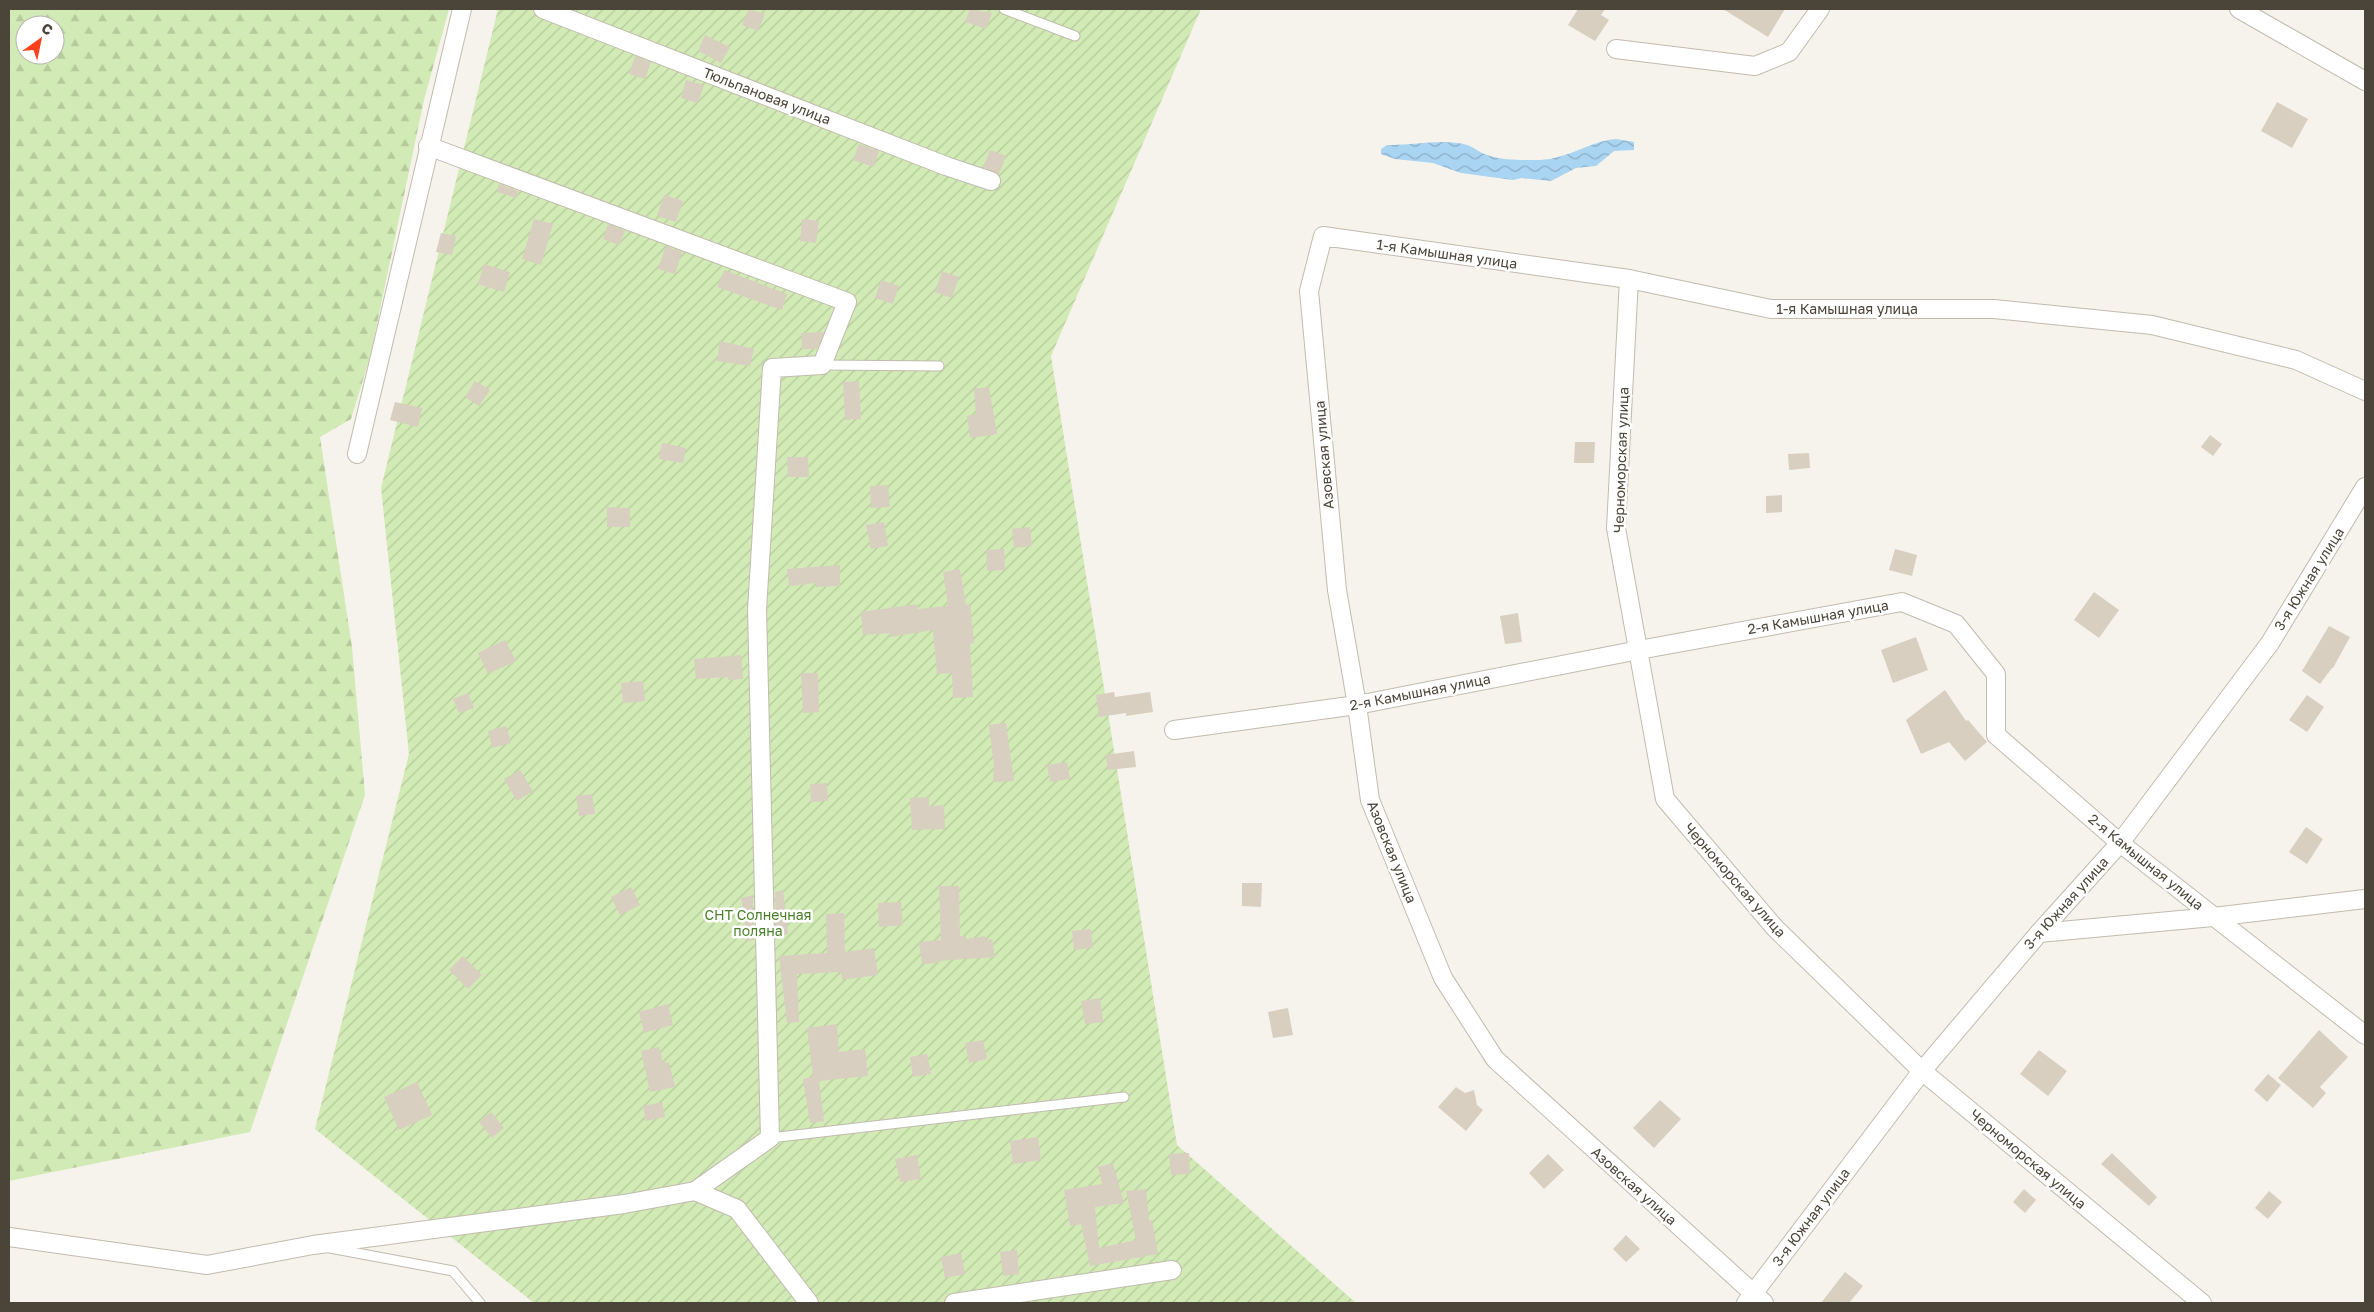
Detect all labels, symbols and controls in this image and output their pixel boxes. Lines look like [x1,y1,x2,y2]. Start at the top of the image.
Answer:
north arrow [15,15,65,65]
text: С [39,19,56,39]
street label: Тюльпановая улица [701,63,833,128]
street label: 1-я Камышная улица [1376,235,1518,272]
street label: 1-я Камышная улица [1776,300,1918,317]
street label: Черноморская улица [1609,387,1632,533]
street label: Азовская улица [1310,400,1337,510]
street label: 3-я Южная улица [2270,524,2347,633]
street label: 2-я Камышная улица [1746,596,1890,637]
street label: 2-я Камышная улица [1348,670,1492,714]
street label: Азовская улица [1364,798,1421,905]
street label: 2-я Камышная улица [2085,810,2207,913]
street label: Черноморская улица [1681,819,1790,940]
street label: 3-я Южная улица [2020,853,2112,952]
park label: СНТ Солнечная поляна [704,906,812,939]
street label: Черноморская улица [1967,1105,2090,1212]
street label: Азовская улица [1588,1143,1680,1228]
street label: 3-я Южная улица [1768,1164,1853,1269]

